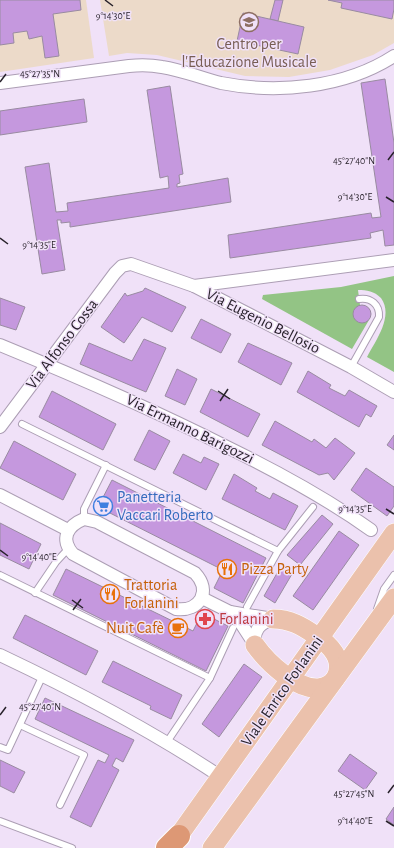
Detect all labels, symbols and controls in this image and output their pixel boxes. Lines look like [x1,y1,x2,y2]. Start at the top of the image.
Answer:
text: 9°14'30"E [96,11,130,21]
school or university icon: Centro per l'Educazione Musicale [238,11,260,33]
place label: Centro per l'Educazione Musicale [181,36,317,70]
text: 45°27'35"N [20,69,60,79]
text: 45°27'40"N [333,156,375,166]
text: 9°14'30"E [338,192,372,202]
text: 9°14'35"E [22,240,56,250]
street label: Via Eugenio Bellosio [203,285,323,357]
street label: Via Alfonso Cossa [23,296,101,392]
street label: Via Ermanno Barigozzi [124,391,256,467]
place label: Panetteria Vaccari Roberto [117,489,213,523]
supermarket icon: Panetteria Vaccari Roberto [92,495,114,517]
text: 9°14'35"E [338,504,372,514]
text: 9°14'40"E [21,552,57,562]
restaurant icon: Pizza Party [216,558,238,580]
place label: Pizza Party [241,561,309,578]
place label: Trattoria Forlanini [124,577,179,611]
restaurant icon: Trattoria Forlanini [99,583,121,605]
pharmacy icon: Forlanini [194,608,216,630]
place label: Forlanini [219,611,274,627]
cafe icon: Nuit Cafè [167,617,189,639]
place label: Nuit Cafè [106,620,164,636]
street label: Viale Enrico Forlanini [238,633,326,749]
text: 45°27'40"N [19,702,61,712]
text: 45°27'45"N [334,789,374,799]
text: 9°14'40"E [337,816,373,826]

